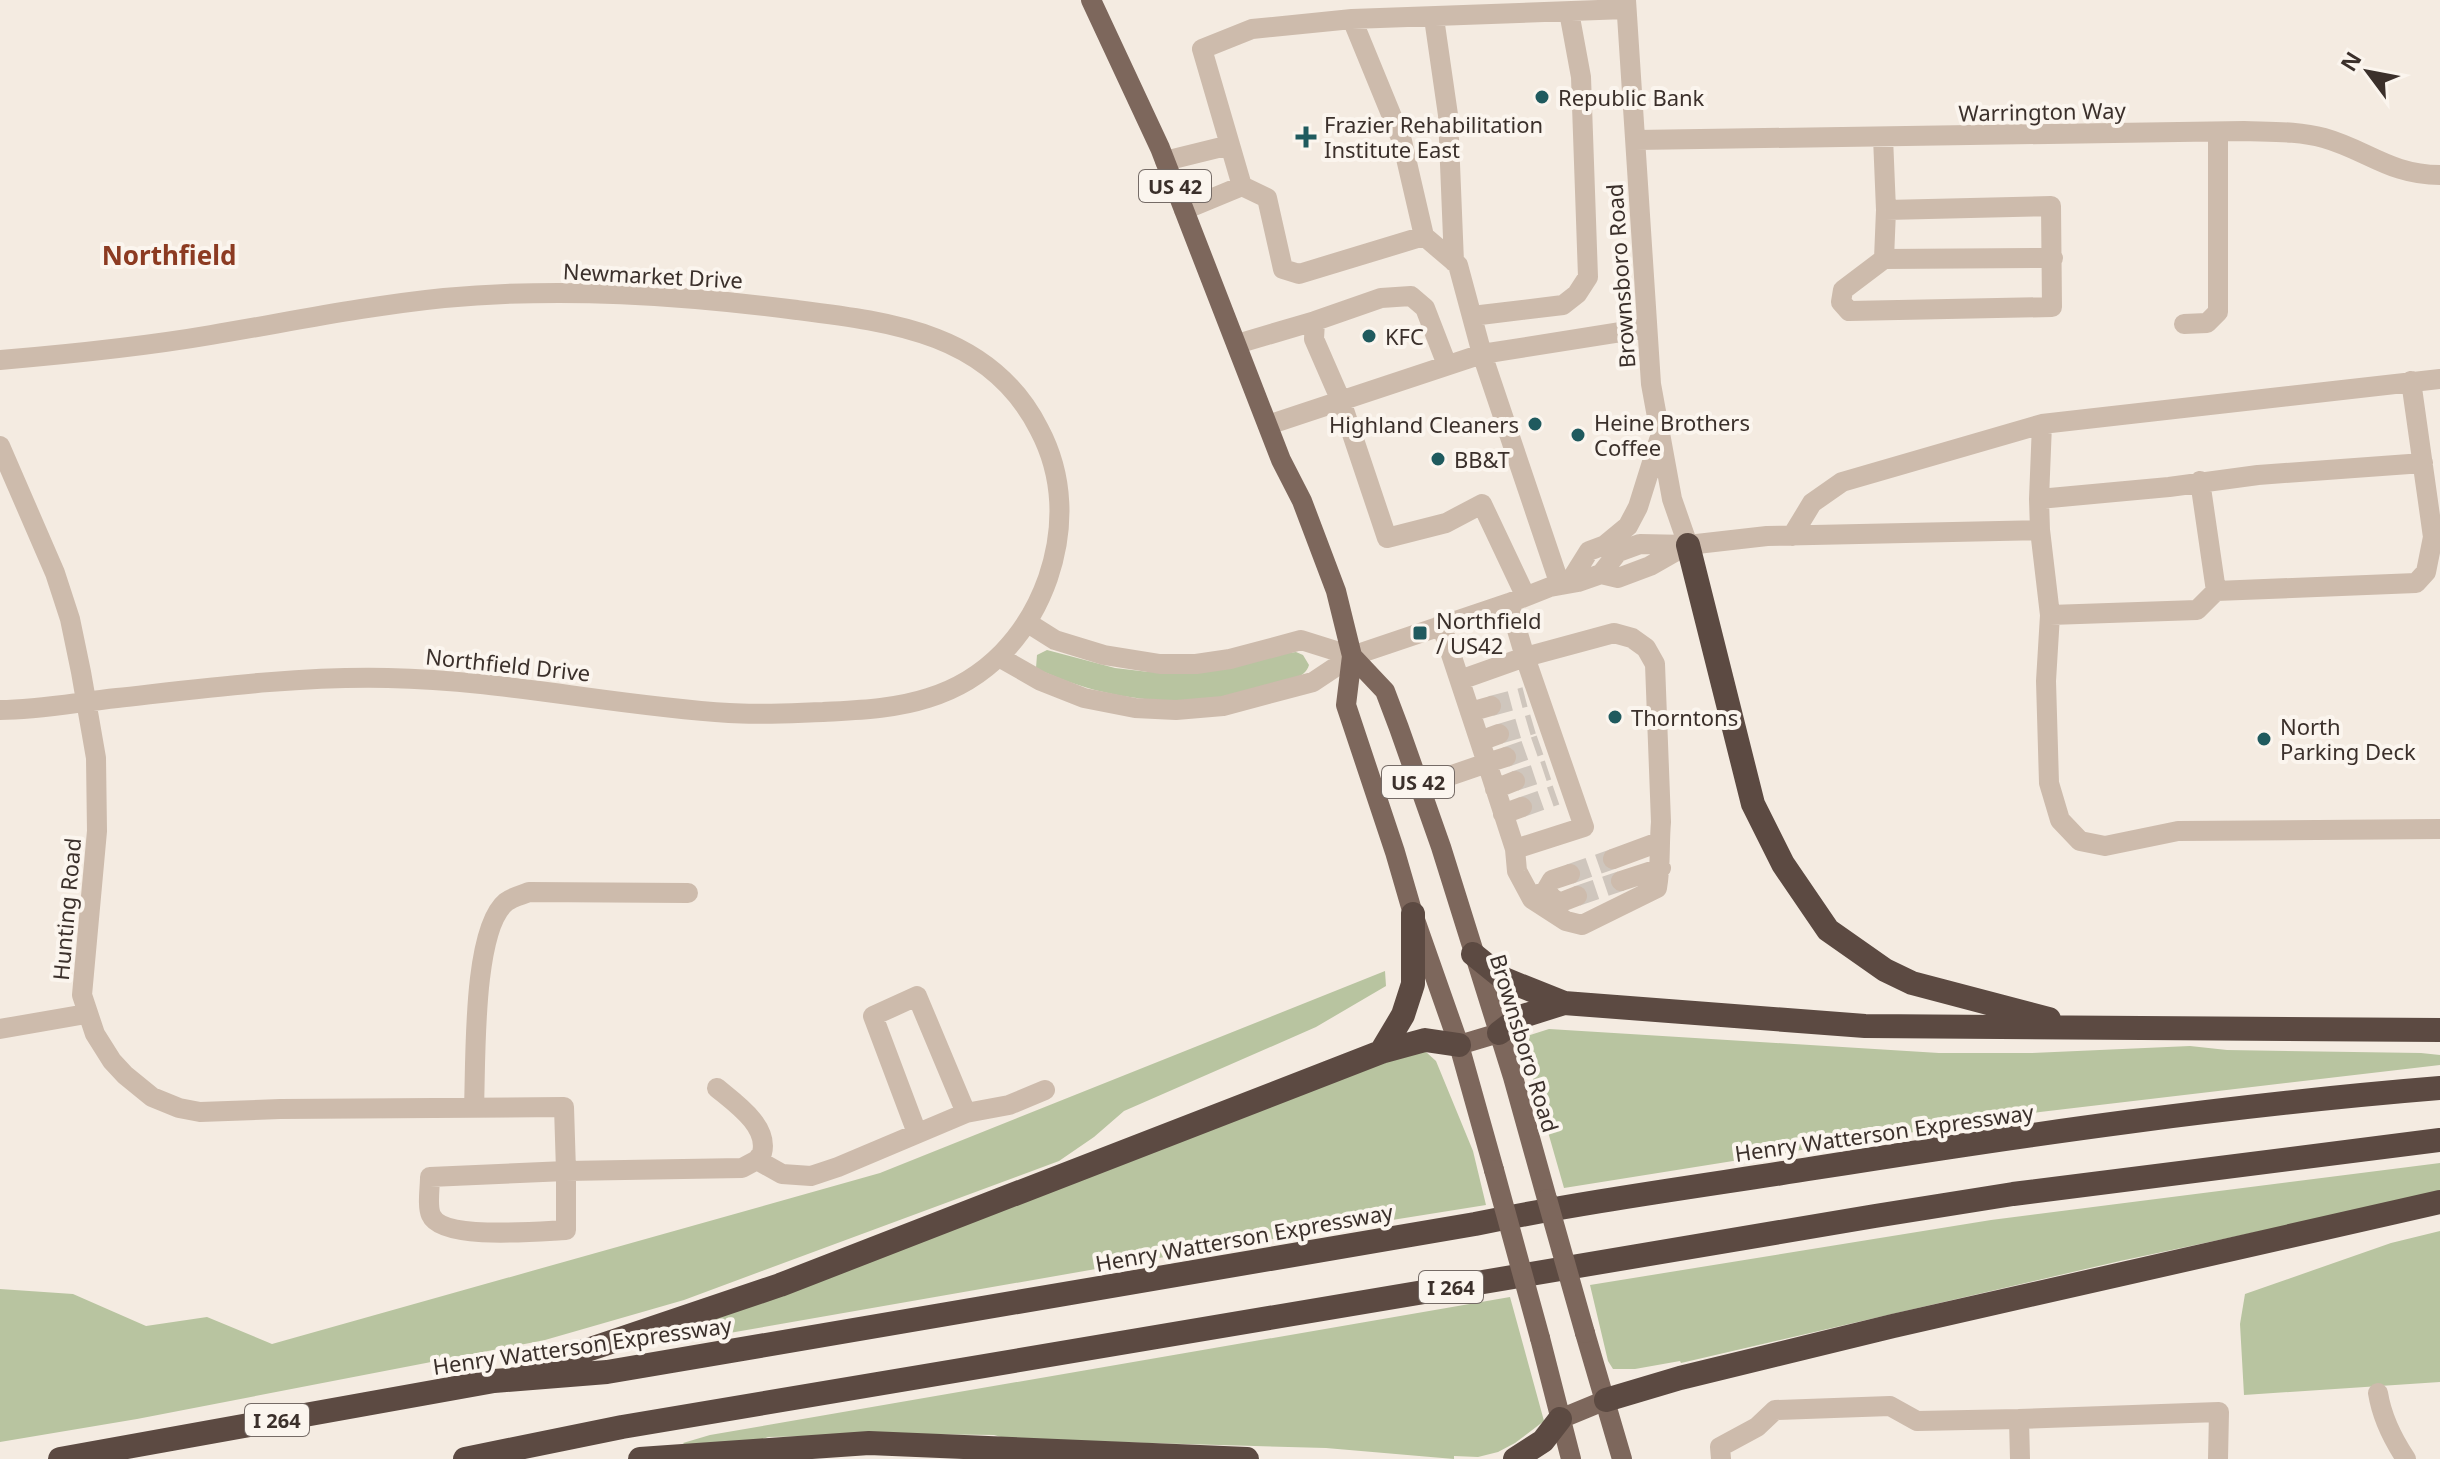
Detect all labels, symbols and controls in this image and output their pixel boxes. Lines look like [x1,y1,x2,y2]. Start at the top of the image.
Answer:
north arrow [2328,32,2408,112]
text: N [2333,45,2368,76]
place label: Republic Bank [1558,82,1705,112]
marker: Republic Bank [1533,88,1551,106]
street label: Warrington Way [1958,95,2127,127]
place label: Frazier Rehabilitation Institute East [1324,109,1543,164]
marker: Frazier Rehabilitation Institute East [1295,126,1317,148]
road number: US 42 [1139,170,1211,202]
street label: Brownsboro Road [1599,183,1641,369]
district label: Northfield [102,237,236,273]
street label: Newmarket Drive [562,255,744,295]
place label: KFC [1385,321,1424,351]
marker: KFC [1360,327,1378,345]
place label: Heine Brothers Coffee [1594,407,1750,462]
place label: Highland Cleaners [1329,409,1519,439]
marker: Highland Cleaners [1526,415,1544,433]
marker: Heine Brothers Coffee [1569,426,1587,444]
place label: BB&T [1454,444,1510,474]
marker: BB&T [1429,450,1447,468]
place label: Northfield / US42 [1436,605,1542,660]
marker: Northfield / US42 [1411,624,1429,642]
street label: Northfield Drive [424,640,592,688]
place label: Thorntons [1631,702,1738,732]
marker: Thorntons [1606,708,1624,726]
place label: North Parking Deck [2280,711,2416,766]
marker: North Parking Deck [2255,730,2273,748]
road number: US 42 [1382,766,1454,798]
street label: Hunting Road [45,837,87,981]
street label: Brownsboro Road [1484,950,1566,1136]
street label: Henry Watterson Expressway [1733,1096,2036,1168]
street label: Henry Watterson Expressway [1093,1196,1396,1278]
road number: I 264 [1419,1271,1483,1303]
street label: Henry Watterson Expressway [431,1309,734,1381]
road number: I 264 [245,1404,309,1436]

